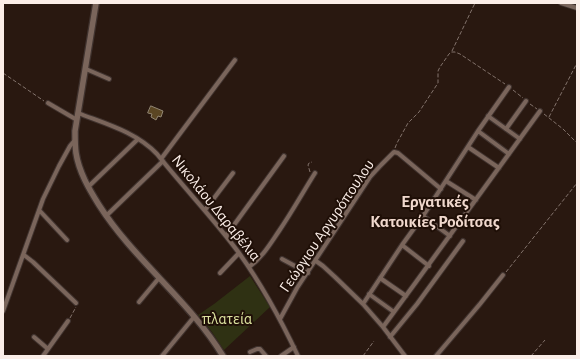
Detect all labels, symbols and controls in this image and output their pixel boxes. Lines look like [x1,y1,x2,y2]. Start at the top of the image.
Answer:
street label: Νικολάου Δαραβέλια [167,151,265,265]
street label: Γεώργιου Αργυρόπουλου [275,156,379,296]
district label: Εργατικές Κατοικίες Ροδίτσας [370,192,500,232]
park label: πλατεία [202,309,252,329]

